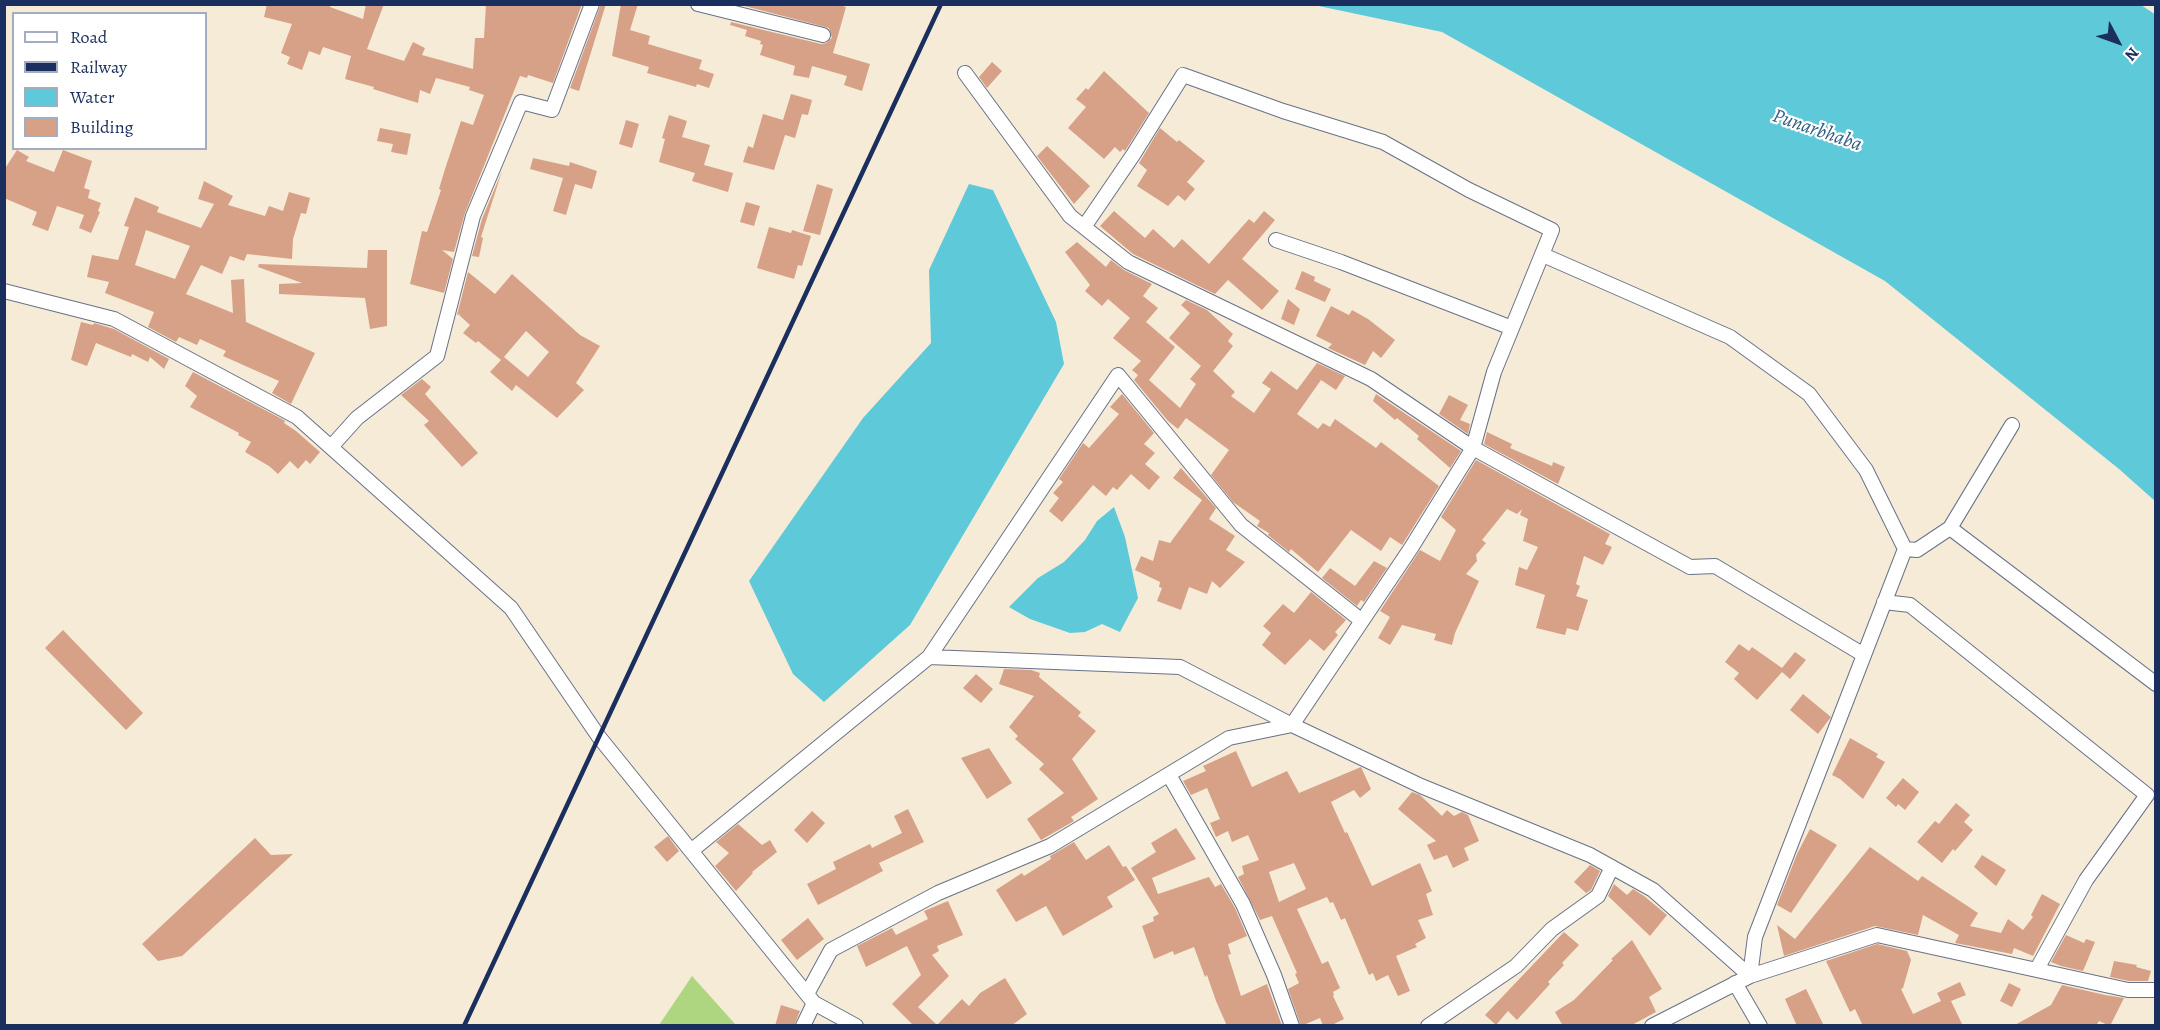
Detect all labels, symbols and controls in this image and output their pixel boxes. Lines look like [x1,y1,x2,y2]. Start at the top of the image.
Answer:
legend [12,12,207,150]
north arrow [2088,12,2148,72]
text: Road [70,25,107,49]
text: N [2119,42,2144,65]
text: Railway [70,55,127,79]
text: Water [70,85,115,109]
water label: Punarbhaba [1769,105,1865,157]
text: Building [70,115,134,139]

